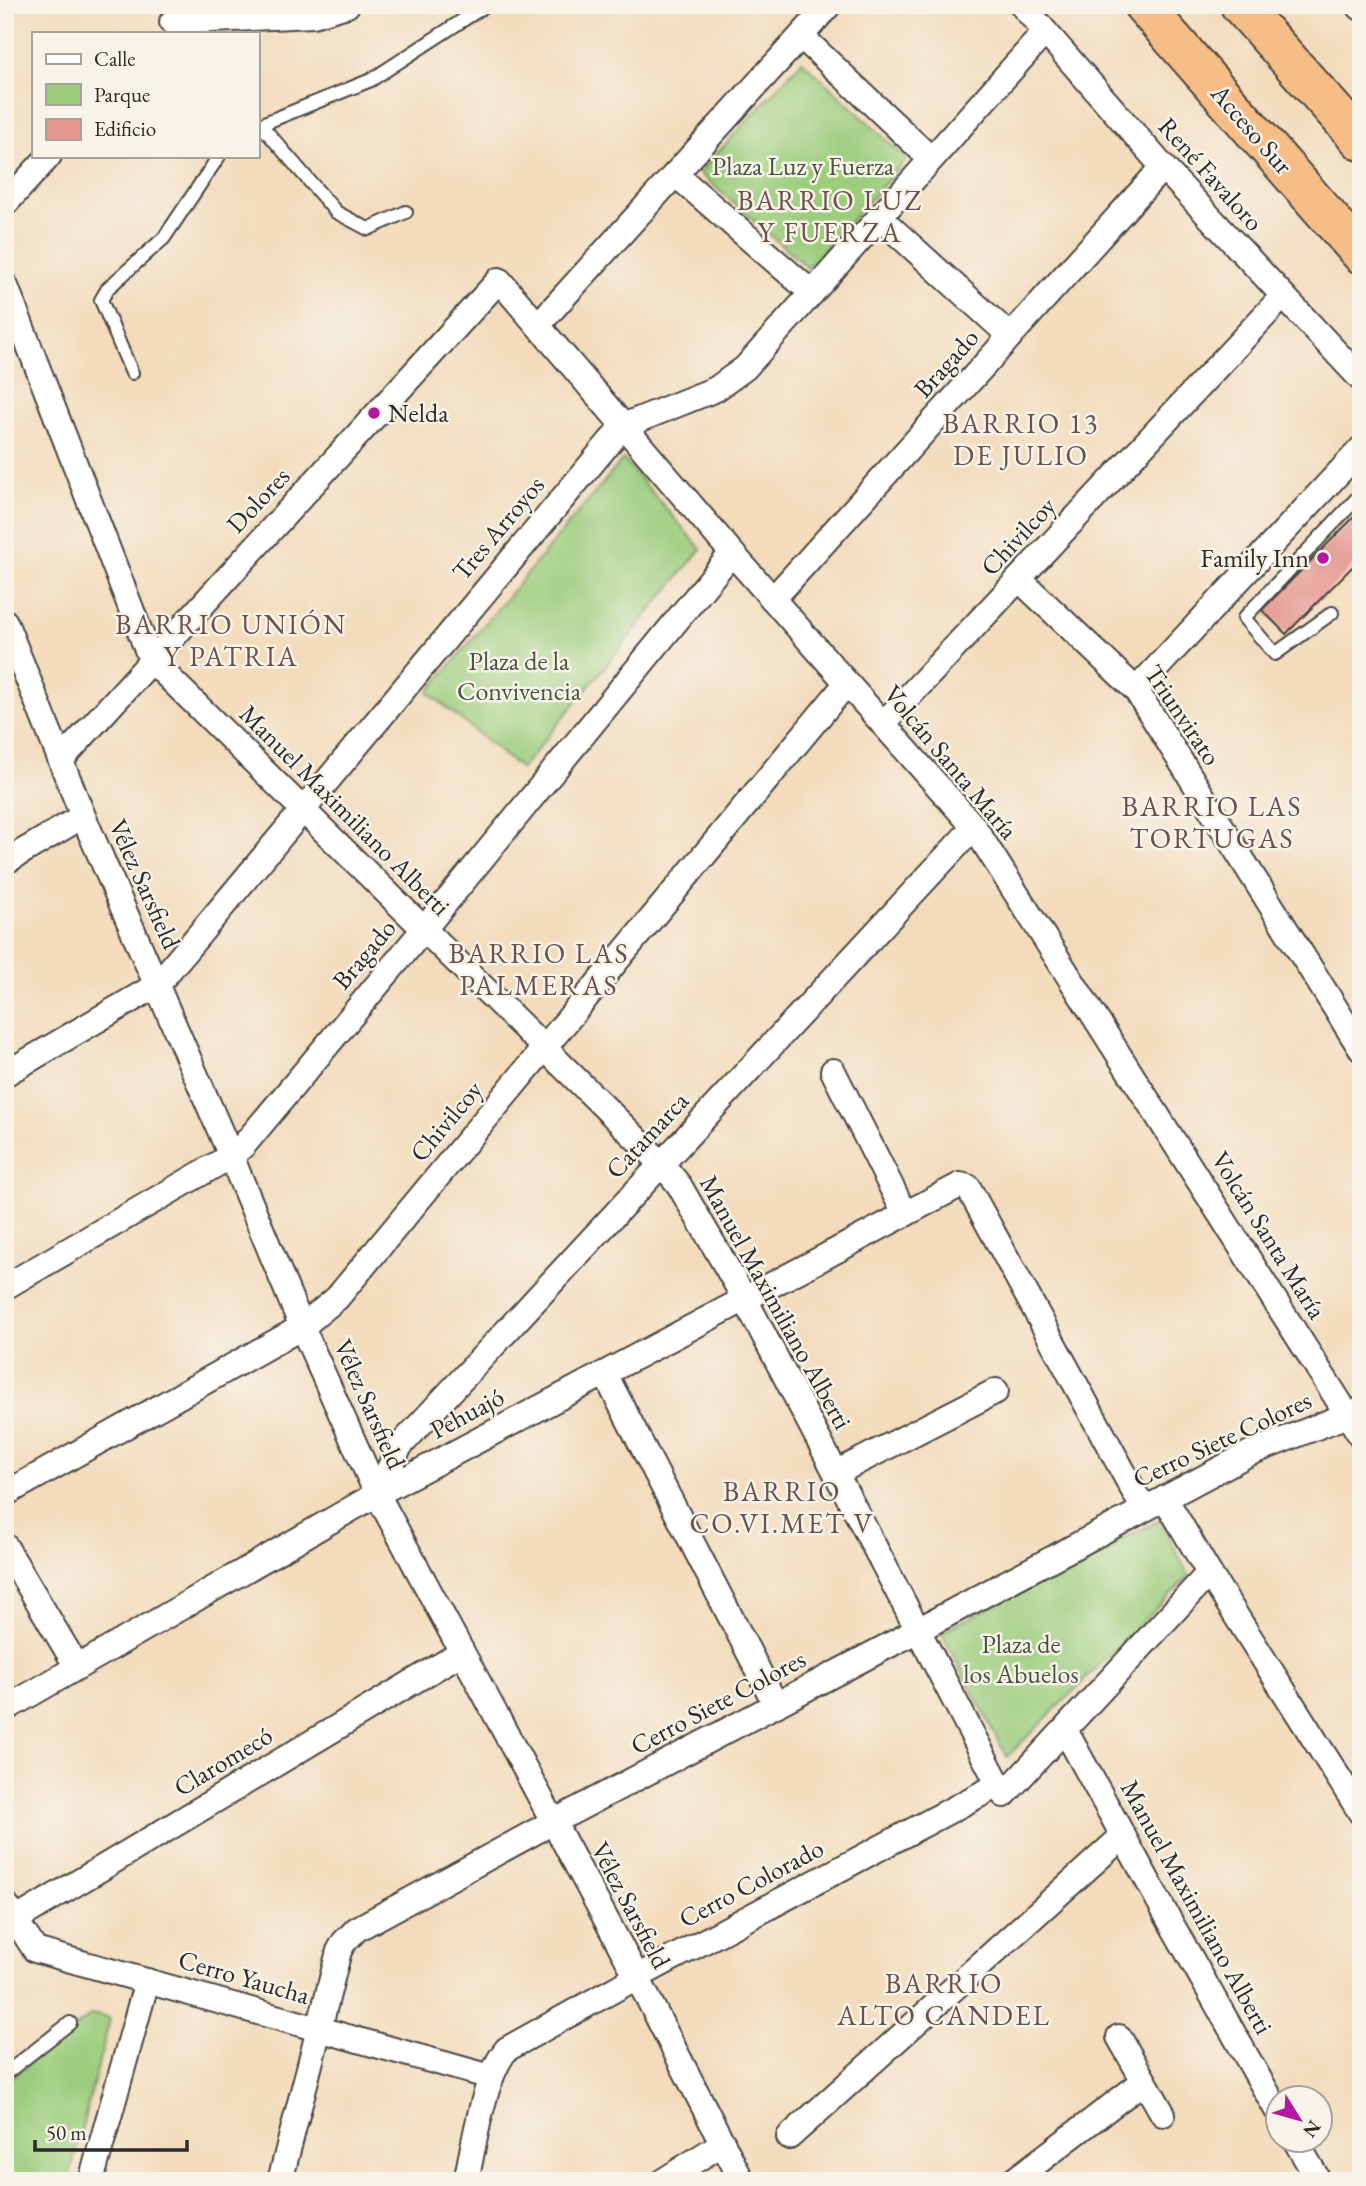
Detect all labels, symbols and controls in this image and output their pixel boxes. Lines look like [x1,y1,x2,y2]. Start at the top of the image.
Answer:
legend [32,32,259,158]
text: Calle [94,45,136,72]
street label: Acceso Sur [1203,76,1301,182]
text: Parque [94,81,150,108]
street label: René Favaloro [1151,110,1271,238]
text: Edificio [94,115,156,142]
park label: Plaza Luz y Fuerza [712,149,895,183]
district label: BARRIO LUZ Y FUERZA [737,182,923,250]
street label: Bragado [906,321,986,405]
place label: Nelda [388,396,449,430]
marker: Nelda [366,405,382,421]
district label: BARRIO 13 DE JULIO [942,405,1100,473]
street label: Dolores [219,460,297,540]
street label: Tres Arroyos [444,468,552,588]
street label: Chivilcoy [973,489,1064,583]
place label: Family Inn [1200,541,1309,575]
marker: Family Inn [1315,550,1331,566]
district label: BARRIO UNIÓN Y PATRIA [115,606,347,674]
park label: Plaza de la Convivencia [457,644,582,708]
street label: Triunvirato [1137,658,1229,772]
street label: Volcán Santa María [876,678,1026,847]
street label: Manuel Maximiliano Alberti [232,697,458,923]
district label: BARRIO LAS TORTUGAS [1122,788,1302,856]
street label: Vélez Sarsfield [101,814,189,955]
street label: Bragado [325,912,403,996]
district label: BARRIO LAS PALMERAS [449,935,629,1003]
street label: Chivilcoy [402,1073,490,1169]
street label: Catamarca [598,1084,696,1186]
street label: Volcán Santa María [1204,1145,1335,1326]
street label: Manuel Maximiliano Alberti [692,1169,860,1435]
street label: Vélez Sarsfield [326,1334,414,1475]
street label: Pehuajó [424,1379,510,1447]
street label: Cerro Siete Colores [1127,1383,1317,1495]
district label: BARRIO CO.VI.MET V [689,1473,875,1541]
park label: Plaza de los Abuelos [963,1627,1079,1691]
street label: Cerro Siete Colores [625,1642,811,1762]
street label: Claromecó [167,1718,279,1804]
street label: Manuel Maximiliano Alberti [1113,1774,1281,2040]
street label: Cerro Colorado [673,1831,829,1935]
street label: Vélez Sarsfield [583,1836,679,1975]
street label: Cerro Yaucha [174,1942,314,2012]
district label: BARRIO ALTO CANDEL [836,1965,1051,2033]
north arrow [1264,2084,1334,2154]
scale bar [35,2109,187,2153]
text: N [1297,2115,1327,2143]
text: 50 m [46,2119,87,2146]

